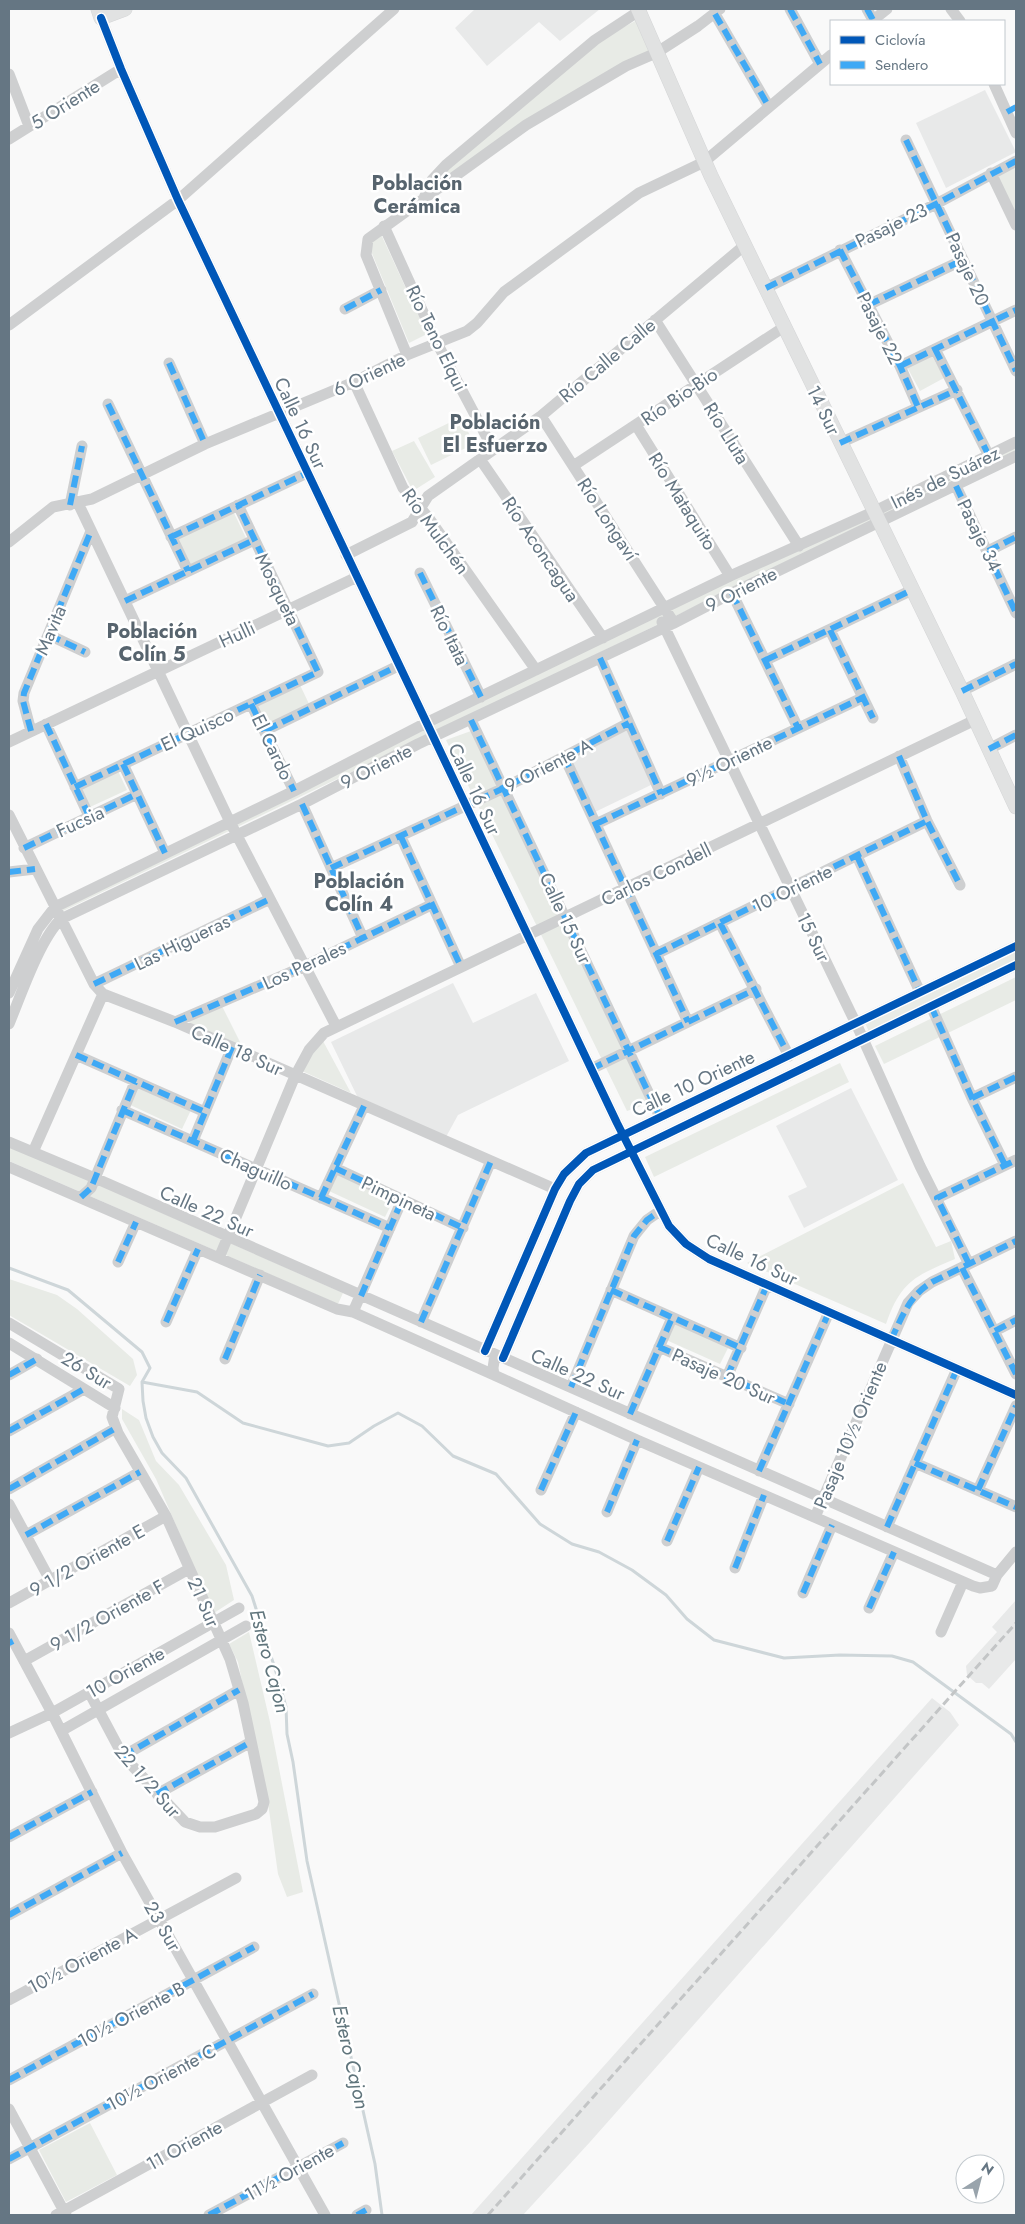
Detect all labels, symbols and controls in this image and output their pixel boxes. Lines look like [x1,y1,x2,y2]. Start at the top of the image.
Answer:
legend [830,20,1005,85]
text: Ciclovía [875,29,925,51]
text: Sendero [875,54,928,76]
street label: 5 Oriente [25,72,105,136]
district label: Población Cerámica [372,169,462,221]
street label: Pasaje 23 [851,196,932,255]
street label: Pasaje 20 [939,228,996,310]
street label: Río Teno Elqui [399,281,474,396]
street label: Pasaje 22 [850,288,909,369]
street label: Río Calle Calle [553,312,662,409]
street label: 6 Oriente [329,346,410,403]
street label: Río Bio-Bio [635,361,723,432]
street label: Calle 16 Sur [268,373,334,474]
street label: 14 Sur [800,381,847,440]
street label: Río Lluta [697,397,756,469]
district label: Población El Esfuerzo [442,408,548,460]
street label: Inés de Suárez [886,439,1004,515]
street label: Río Mataquito [642,447,723,555]
street label: Río Longaví [571,473,645,567]
street label: Río Mulchén [395,483,476,580]
street label: Río Aconcagua [495,491,586,607]
street label: Pasaje 34 [950,494,1009,576]
street label: Mosqueta [248,548,307,630]
street label: 9 Oriente [701,560,782,619]
street label: Mavita [28,601,73,659]
street label: Río Itata [423,601,476,670]
street label: Hulli [215,614,260,655]
district label: Población Colín 5 [107,617,197,669]
street label: El Quisco [156,701,238,758]
street label: El Cardo [245,710,300,785]
street label: 9½ Oriente [682,729,777,794]
street label: 9 Oriente A [500,732,597,799]
street label: 9 Oriente [336,737,417,796]
street label: Calle 16 Sur [442,739,508,840]
street label: Fucsia [52,799,109,844]
street label: Carlos Condell [597,836,716,913]
street label: 10 Oriente [748,857,837,919]
district label: Población Colín 4 [314,867,404,919]
street label: Calle 15 Sur [533,868,599,969]
street label: Las Higueras [130,907,235,977]
street label: 15 Sur [790,908,837,967]
street label: Los Perales [258,934,351,997]
street label: Calle 18 Sur [187,1018,287,1083]
street label: Calle 10 Oriente [627,1043,759,1124]
street label: Chaguillo [215,1141,296,1197]
street label: Pimpineta [357,1169,440,1227]
street label: Calle 22 Sur [155,1179,259,1244]
street label: Calle 16 Sur [701,1226,803,1293]
street label: Calle 22 Sur [526,1342,630,1407]
street label: Pasaje 20 Sur [668,1342,780,1412]
street label: 26 Sur [56,1345,117,1396]
street label: Pasaje 10½ Oriente [807,1357,894,1513]
street label: 9 1/2 Oriente E [25,1518,150,1603]
street label: 9 1/2 Oriente F [45,1573,169,1658]
street label: 21 Sur [181,1573,227,1632]
water label: Estero Cajon [242,1606,297,1716]
street label: 10 Oriente [81,1640,170,1705]
street label: 22 1/2 Sur [108,1739,187,1824]
street label: 23 Sur [137,1896,188,1957]
street label: 10½ Oriente A [23,1920,142,2001]
street label: 10½ Oriente B [73,1975,190,2054]
water label: Estero Cajon [324,2002,377,2112]
street label: 10½ Oriente C [102,2037,221,2118]
street label: 11 Oriente [141,2113,227,2177]
street label: 11½ Oriente [239,2137,339,2208]
north arrow [955,2154,1005,2204]
text: N [977,2157,998,2180]

